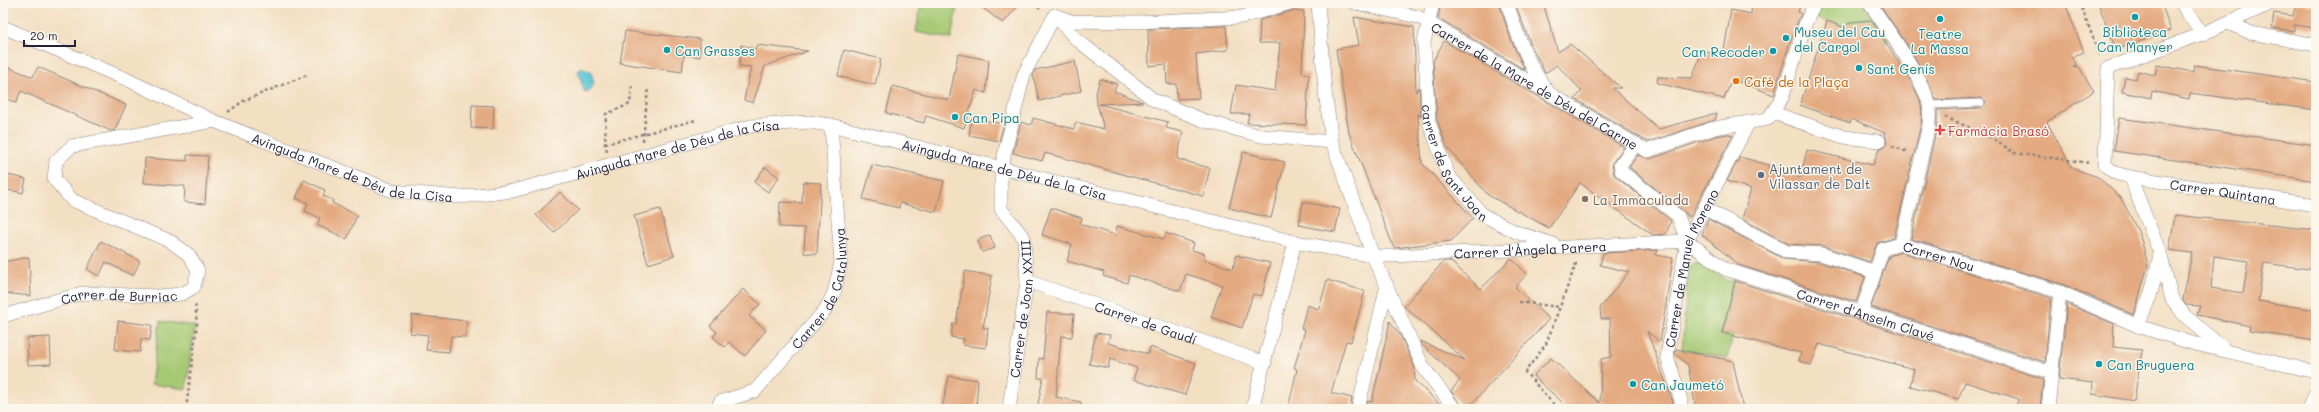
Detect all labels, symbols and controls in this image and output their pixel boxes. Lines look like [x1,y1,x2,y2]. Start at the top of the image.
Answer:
marker: Biblioteca Can Manyer [2130,12,2140,22]
marker: Teatre La Massa [1935,14,1945,24]
street label: Carrer de la Mare de Déu del Carme [1428,18,1642,153]
scale bar [24,22,75,48]
place label: Museu del Cau del Cargol [1794,23,1885,55]
place label: Biblioteca Can Manyer [2097,23,2173,55]
place label: Teatre La Massa [1911,25,1969,57]
text: 20 m [30,27,58,43]
marker: Museu del Cau del Cargol [1781,33,1791,43]
place label: Can Grasses [675,42,755,59]
place label: Can Recoder [1682,43,1765,60]
marker: Can Grasses [662,45,672,55]
marker: Can Recoder [1768,46,1778,56]
place label: Sant Genís [1867,60,1935,77]
marker: Sant Genís [1854,63,1864,73]
place label: Cafè de la Plaça [1744,73,1849,90]
marker: Cafè de la Plaça [1731,76,1741,86]
street label: carrer de Sant Joan [1419,104,1490,224]
place label: Can Pipa [963,109,1020,126]
marker: Can Pipa [950,112,960,122]
street label: Avinguda Mare de Déu de la Cisa [573,116,780,182]
place label: Farmàcia Brasó [1948,122,2049,139]
marker: Farmàcia Brasó [1935,125,1945,135]
street label: Avinguda Mare de Déu de la Cisa [250,128,454,205]
street label: Avinguda Mare de Déu de la Cisa [900,135,1109,203]
place label: Ajuntament de Vilassar de Dalt [1769,160,1871,192]
marker: Ajuntament de Vilassar de Dalt [1756,170,1766,180]
street label: Carrer Quintana [2169,175,2277,207]
street label: Carrer de Manuel Moreno [1660,185,1721,349]
place label: La Immaculada [1593,191,1689,208]
marker: La Immaculada [1580,194,1590,204]
street label: Carrer de Catalunya [787,227,850,352]
street label: Carrer d'Àngela Parera [1453,237,1607,261]
street label: Carrer Nou [1901,237,1977,274]
street label: Carrer de Joan XXIII [1005,239,1036,379]
street label: Carrer de Burriac [58,284,179,307]
street label: Carrer d'Anselm Clavé [1795,284,1937,344]
street label: Carrer de Gaudí [1093,297,1199,347]
place label: Can Bruguera [2107,356,2195,373]
marker: Can Bruguera [2094,359,2104,369]
place label: Can Jaumetó [1641,376,1724,393]
marker: Can Jaumetó [1628,379,1638,389]

